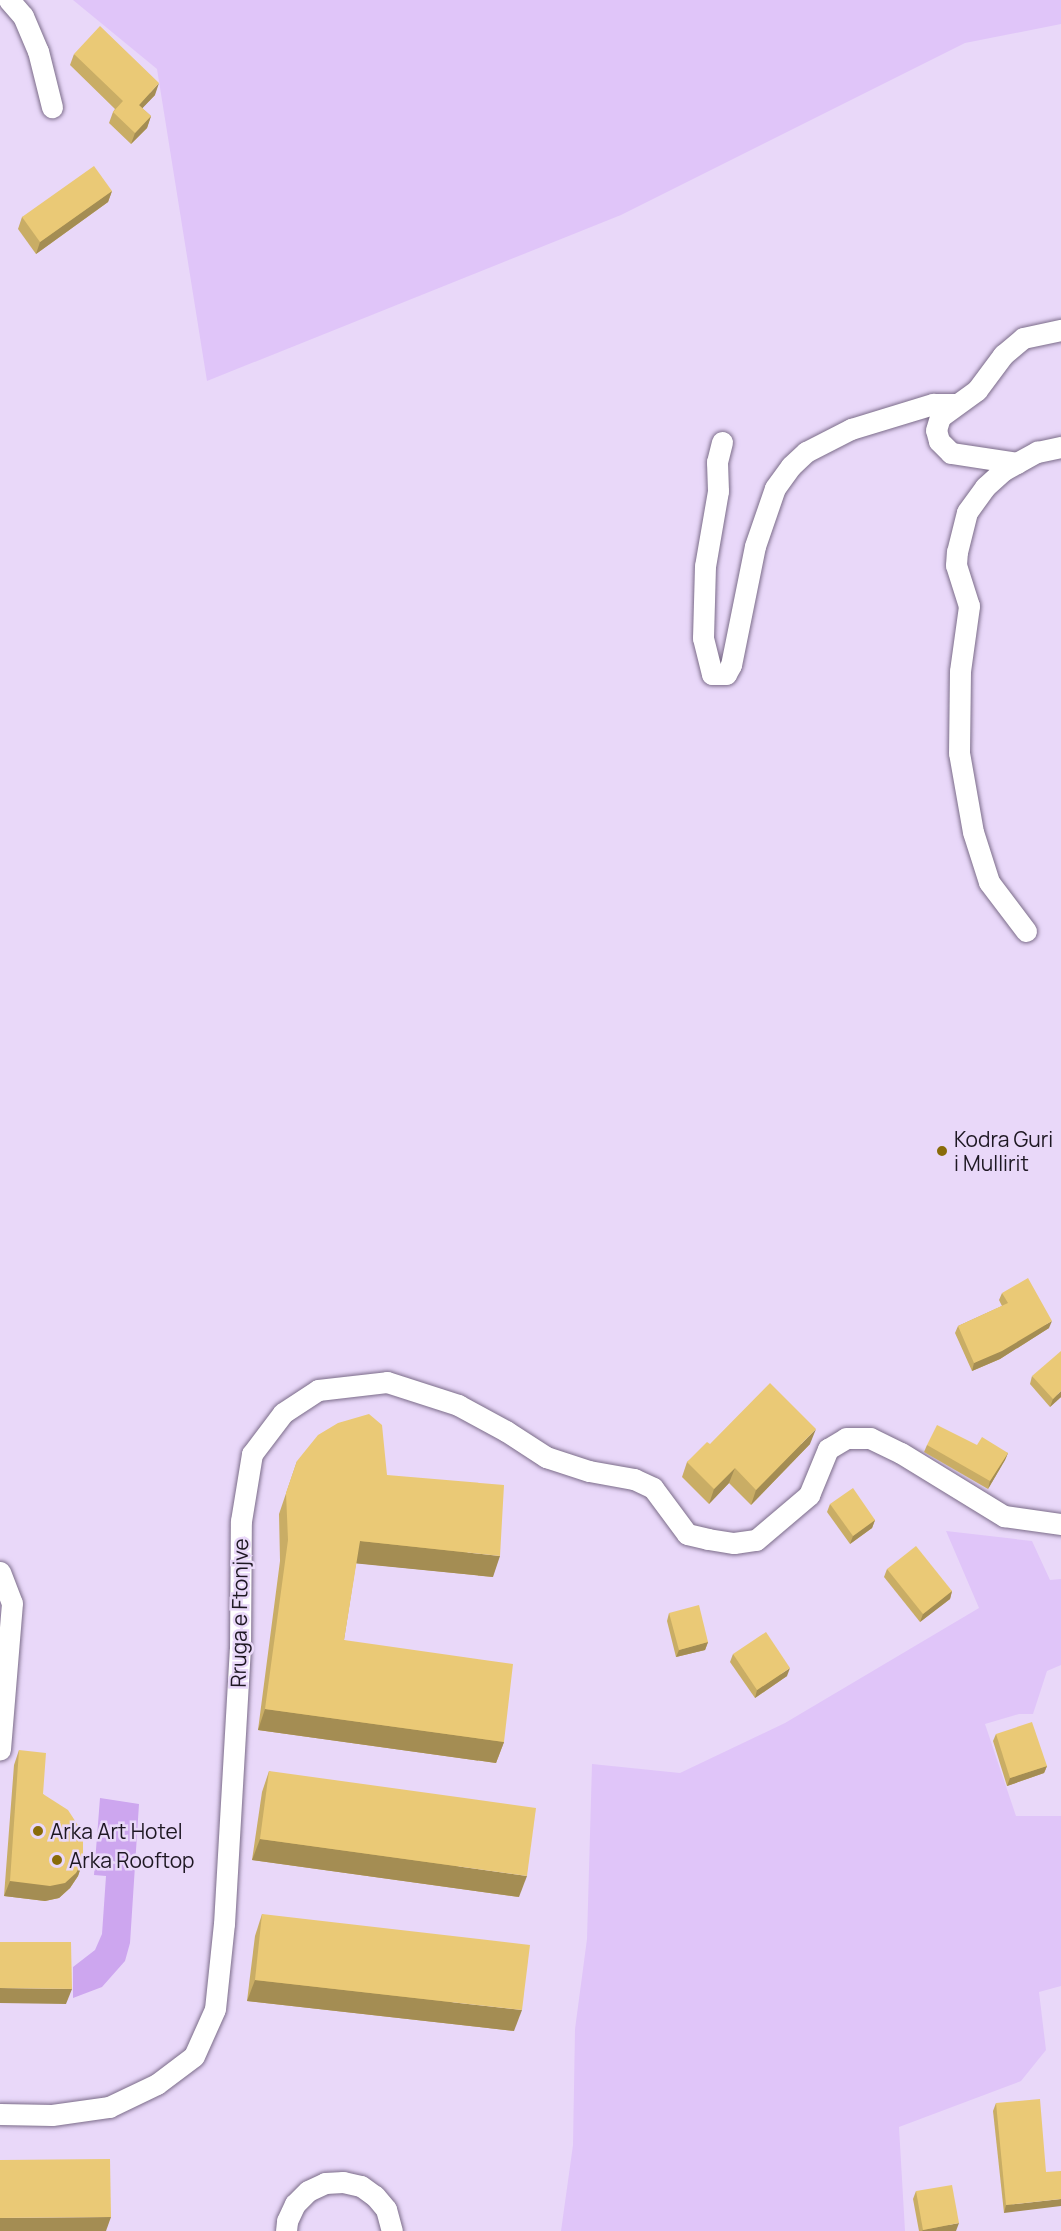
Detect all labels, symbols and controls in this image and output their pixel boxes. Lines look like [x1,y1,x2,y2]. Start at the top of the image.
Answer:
place label: Kodra Guri i Mullirit [954,1126,1053,1176]
marker: Kodra Guri i Mullirit [935,1144,949,1158]
street label: Rruga e Ftonjve [225,1538,253,1688]
place label: Arka Art Hotel [50,1818,183,1844]
marker: Arka Art Hotel [31,1824,45,1838]
place label: Arka Rooftop [69,1847,195,1873]
marker: Arka Rooftop [50,1853,64,1867]

